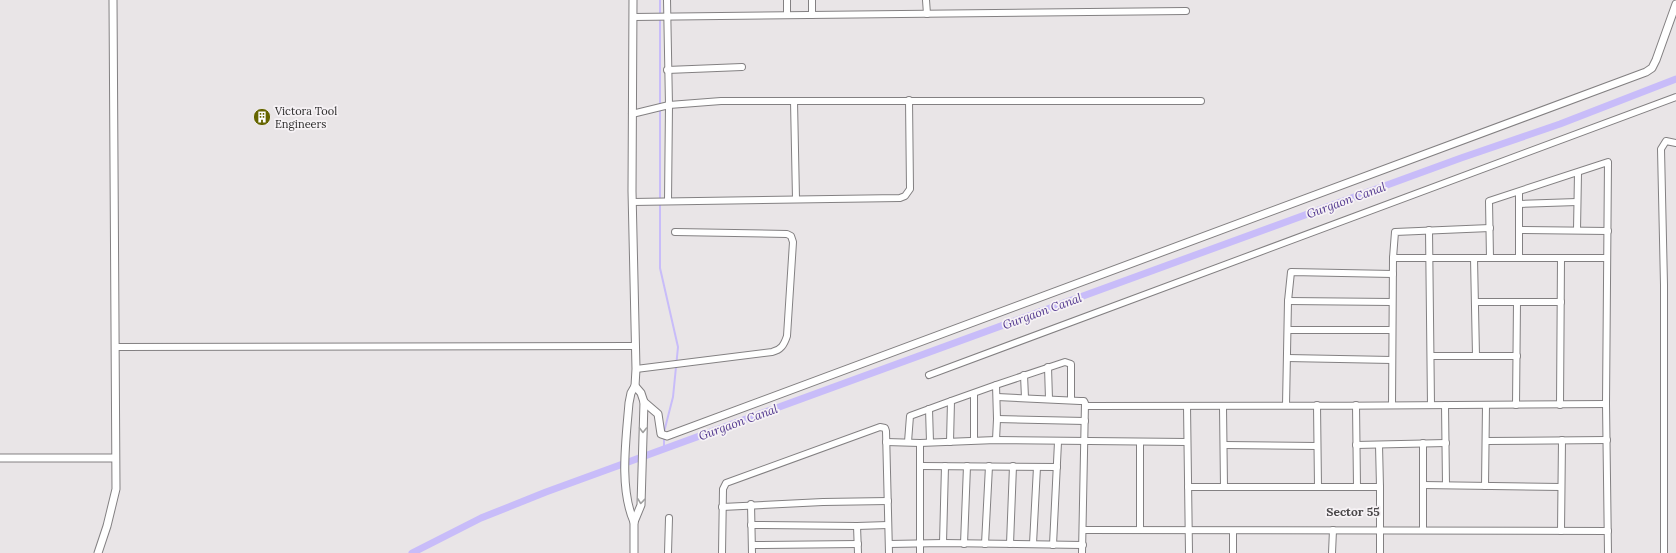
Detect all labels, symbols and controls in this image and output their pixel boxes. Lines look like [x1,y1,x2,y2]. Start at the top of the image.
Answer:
place label: Victora Tool Engineers [274,104,337,131]
building icon: Victora Tool Engineers [252,107,272,127]
water label: Gurgaon Canal [1304,178,1388,221]
water label: Gurgaon Canal [1000,289,1084,332]
water label: Gurgaon Canal [696,400,780,443]
one-way arrow [639,427,648,433]
one-way arrow [636,498,645,504]
district label: Sector 55 [1326,504,1380,519]

